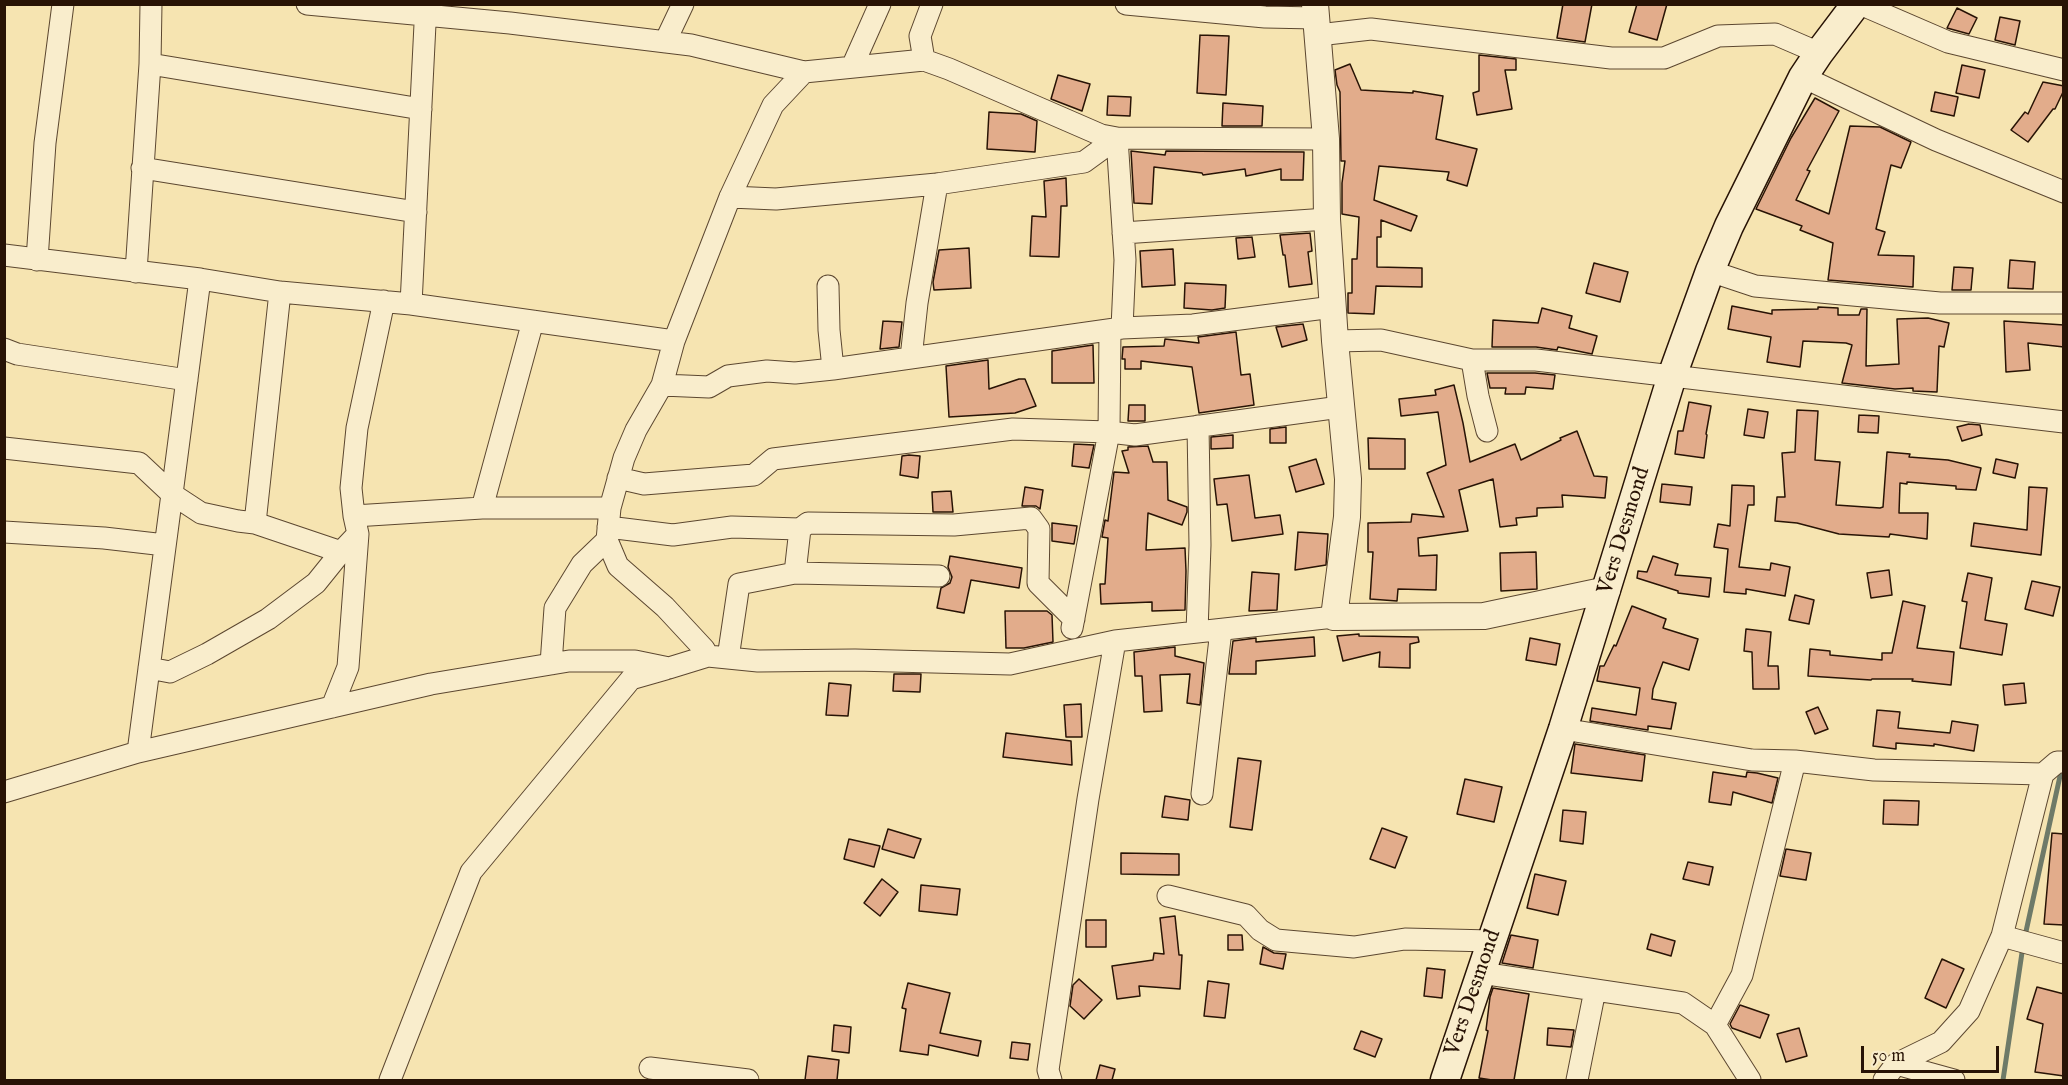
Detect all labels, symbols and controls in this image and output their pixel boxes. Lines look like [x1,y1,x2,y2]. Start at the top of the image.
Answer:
street label: Vers Desmond [1593,464,1657,598]
street label: Vers Desmond [1440,926,1508,1060]
scale bar [1864,1034,2002,1072]
text: 50 m [1872,1045,1905,1068]

